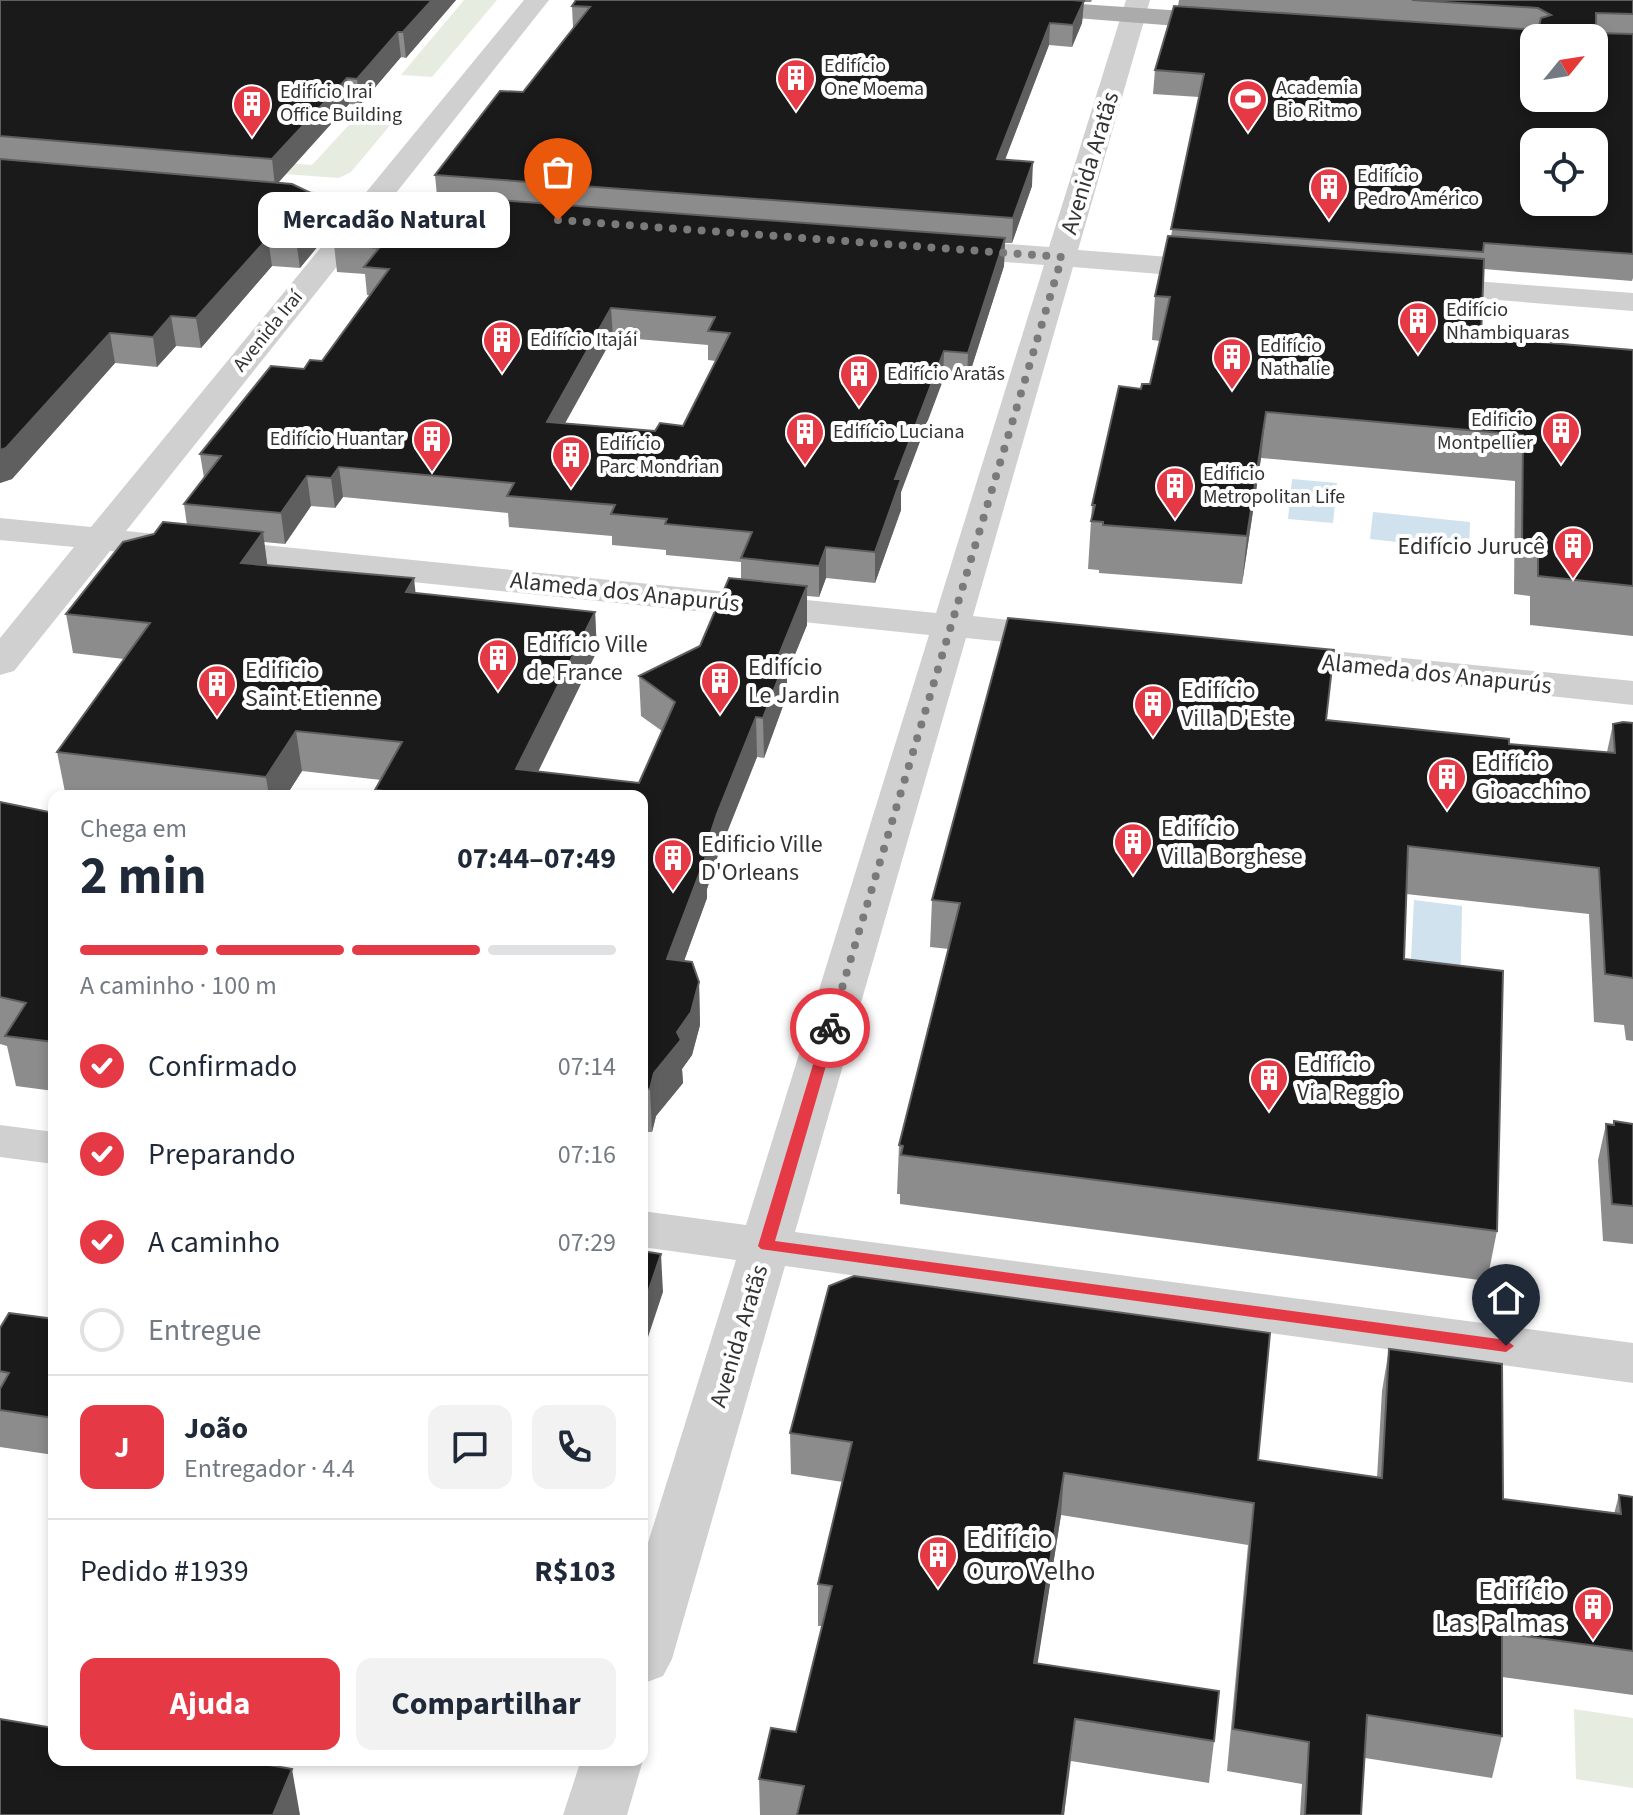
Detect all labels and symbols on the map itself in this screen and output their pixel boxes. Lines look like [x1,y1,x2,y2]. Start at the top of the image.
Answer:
north arrow [1520,24,1608,112]
place label: Edifício One Moema [824,52,924,103]
building icon: Edifício One Moema [775,57,817,112]
place label: Academia Bio Ritmo [1276,74,1358,125]
place label: Edifício Irai Office Building [280,78,402,129]
sports icon: Academia Bio Ritmo [1227,78,1269,133]
building icon: Edifício Irai Office Building [231,83,273,138]
street label: Avenida Aratãs [1052,87,1128,239]
pin [524,138,592,220]
place label: Edifício Pedro Américo [1357,162,1479,213]
building icon: Edifício Pedro Américo [1308,166,1350,221]
callout: Mercadão Natural [258,192,510,248]
street label: Avenida Iraí [226,283,310,378]
place label: Edifício Nhambiquaras [1446,296,1569,347]
building icon: Edifício Nhambiquaras [1397,300,1439,355]
building icon: Edifício Itajái [481,319,523,374]
place label: Edifício Itajái [530,326,638,354]
place label: Edifício Nathalie [1260,332,1330,383]
building icon: Edifício Nathalie [1211,336,1253,391]
building icon: Edifício Aratãs [838,353,880,408]
place label: Edifício Aratãs [887,360,1005,388]
place label: Edificio Montpellier [1437,406,1533,457]
building icon: Edificio Montpellier [1540,410,1582,465]
building icon: Edifício Luciana [784,411,826,466]
building icon: Edifício Huantar [411,418,453,473]
place label: Edifício Luciana [833,418,965,446]
place label: Edifício Huantar [270,425,404,453]
place label: Edifício Parc Mondrian [599,430,720,481]
building icon: Edifício Parc Mondrian [550,434,592,489]
place label: Edificio Metropolitan Life [1203,460,1345,511]
building icon: Edificio Metropolitan Life [1154,465,1196,520]
building icon: Edifício Jurucê [1552,525,1594,580]
place label: Edifício Jurucê [1398,529,1545,564]
street label: Alameda dos Anapurús [509,563,741,621]
place label: Edifício Ville de France [526,627,648,690]
building icon: Edifício Ville de France [477,637,519,692]
street label: Alameda dos Anapurús [1321,645,1553,703]
place label: Edifício Le Jardin [748,650,840,713]
place label: Edificio Saint Etienne [245,653,378,716]
building icon: Edifício Le Jardin [699,660,741,715]
building icon: Edificio Saint Etienne [196,663,238,718]
place label: Edifício Villa D'Este [1181,673,1291,736]
building icon: Edifício Villa D'Este [1132,683,1174,738]
place label: Edifício Gioacchino [1475,746,1587,809]
building icon: Edifício Gioacchino [1426,756,1468,811]
place label: Edifício Villa Borghese [1161,811,1303,874]
building icon: Edifício Villa Borghese [1112,821,1154,876]
place label: Edificio Ville D'Orleans [701,827,823,890]
building icon: Edificio Ville D'Orleans [652,837,694,892]
courier [790,988,870,1068]
place label: Edifício Via Reggio [1297,1047,1400,1110]
building icon: Edifício Via Reggio [1248,1057,1290,1112]
street label: Avenida Aratãs [701,1260,777,1412]
pin [1472,1264,1540,1346]
place label: Edifício Ouro Velho [966,1519,1095,1591]
building icon: Edifício Ouro Velho [917,1534,959,1589]
place label: Edifício Las Palmas [1435,1571,1565,1643]
building icon: Edifício Las Palmas [1572,1586,1614,1641]

